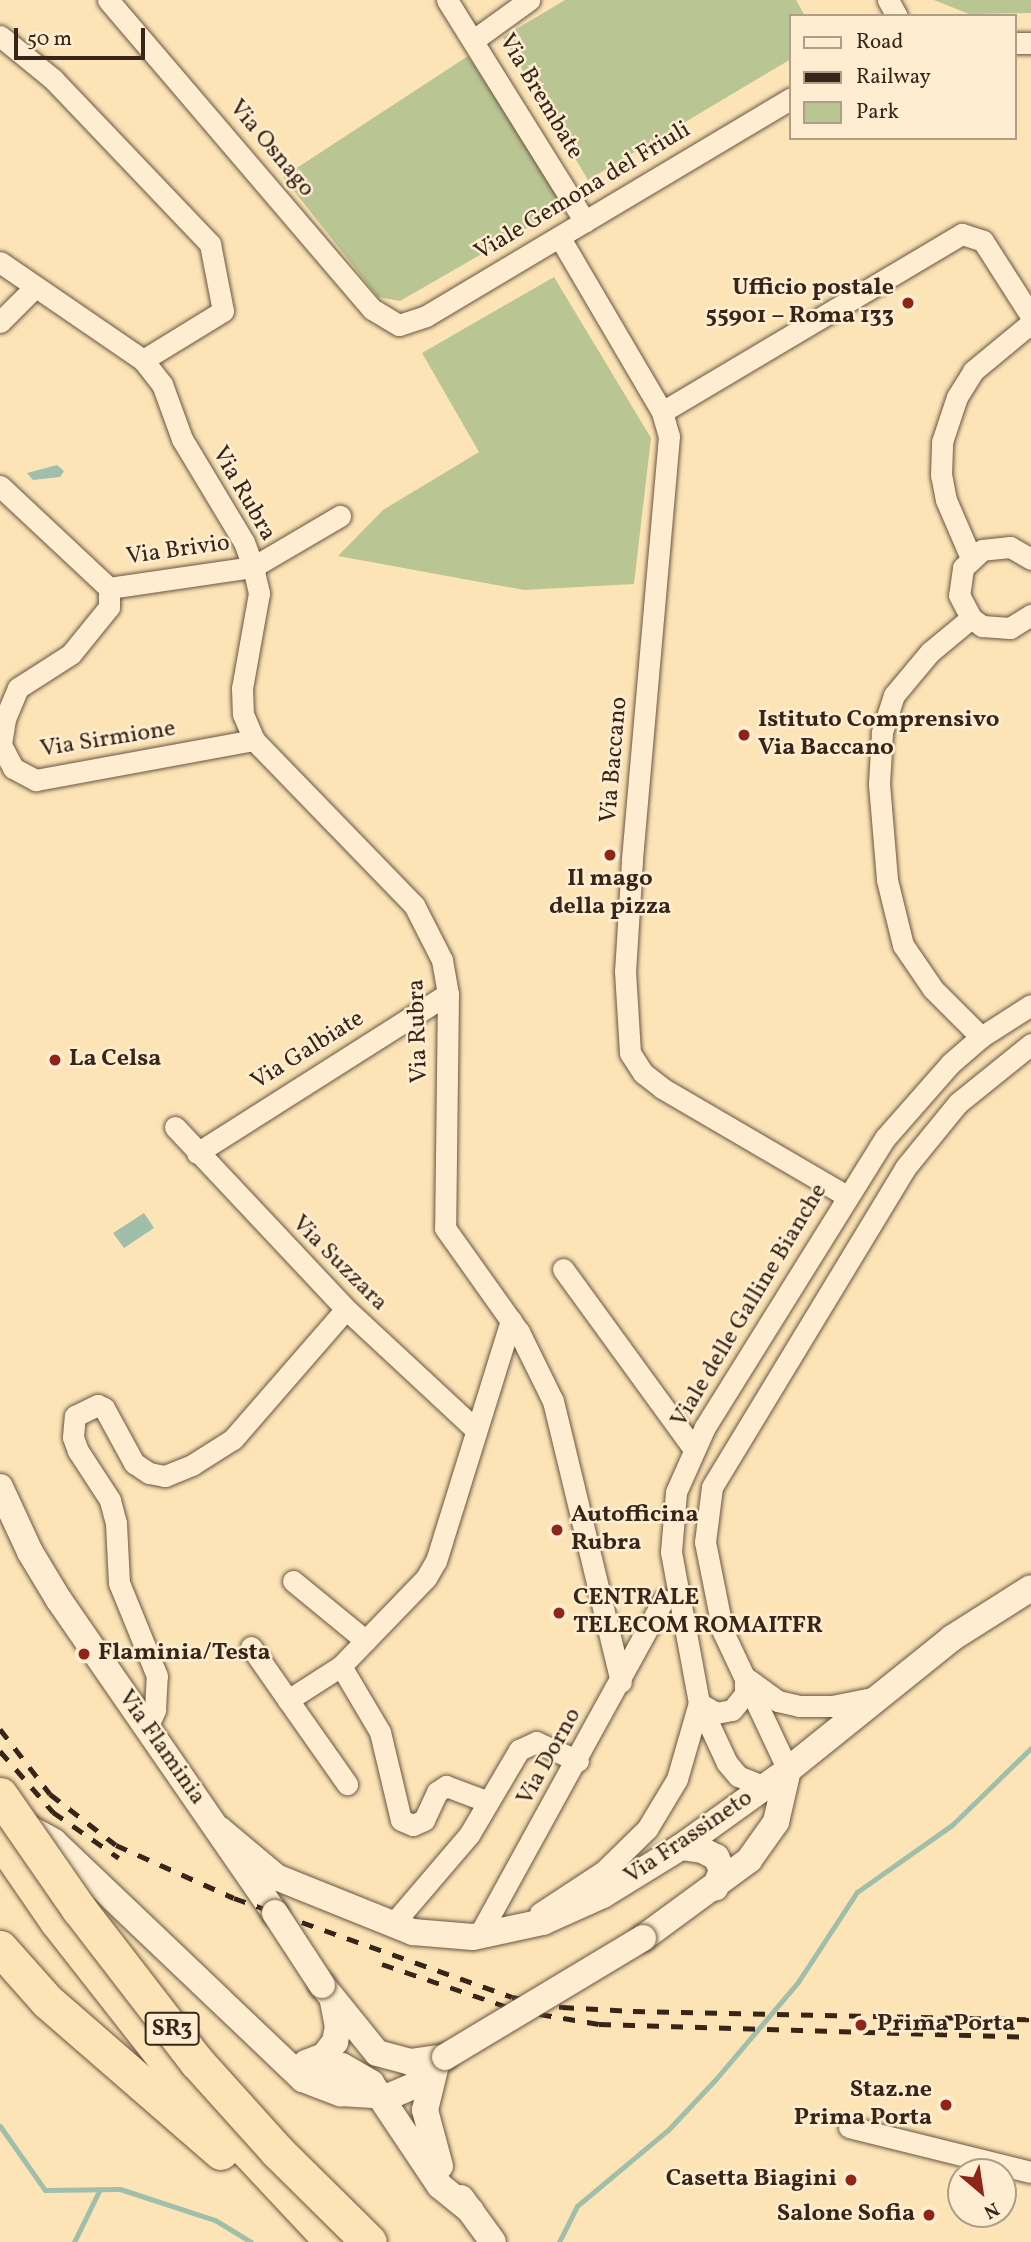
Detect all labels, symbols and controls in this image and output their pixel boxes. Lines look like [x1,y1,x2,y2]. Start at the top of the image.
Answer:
scale bar [18,14,149,58]
legend [790,14,1017,140]
text: 50 m [27,25,72,54]
text: Road [856,28,903,57]
street label: Via Brembate [491,29,589,165]
text: Railway [856,63,931,92]
street label: Via Osnago [222,94,320,204]
text: Park [856,98,899,127]
street label: Viale Gemona del Friuli [470,116,696,268]
place label: Ufficio postale 55901 – Roma 133 [705,275,894,331]
marker: Ufficio postale 55901 – Roma 133 [900,295,916,311]
street label: Via Rubra [204,442,282,546]
street label: Via Brivio [124,529,232,573]
street label: Via Baccano [595,696,635,824]
place label: Istituto Comprensivo Via Baccano [758,707,999,763]
street label: Via Sirmione [38,715,178,765]
marker: Istituto Comprensivo Via Baccano [736,727,752,743]
marker: Il mago della pizza [602,847,618,863]
place label: Il mago della pizza [549,866,671,922]
street label: Via Rubra [403,978,435,1084]
street label: Via Galbiate [246,1005,370,1097]
place label: La Celsa [69,1046,161,1074]
marker: La Celsa [47,1052,63,1068]
street label: Viale delle Galline Bianche [666,1179,834,1433]
street label: Via Suzzara [285,1210,393,1318]
place label: Autofficina Rubra [571,1502,698,1558]
marker: Autofficina Rubra [549,1522,565,1538]
place label: CENTRALE TELECOM ROMAITFR [573,1585,823,1641]
marker: CENTRALE TELECOM ROMAITFR [551,1605,567,1621]
place label: Flaminia/Testa [98,1640,271,1668]
marker: Flaminia/Testa [76,1646,92,1662]
street label: Via Flaminia [111,1685,211,1811]
street label: Via Dorno [512,1703,588,1811]
street label: Via Frassineto [619,1785,759,1891]
road number: SR3 [144,2010,200,2048]
place label: Prima Porta [877,2011,1015,2039]
marker: Prima Porta [851,2015,871,2035]
place label: Staz.ne Prima Porta [794,2077,932,2133]
marker: Staz.ne Prima Porta [938,2097,954,2113]
north arrow [947,2158,1017,2228]
place label: Casetta Biagini [666,2166,837,2194]
marker: Casetta Biagini [843,2172,859,2188]
text: N [979,2195,1004,2224]
place label: Salone Sofia [777,2201,915,2229]
marker: Salone Sofia [921,2207,937,2223]

